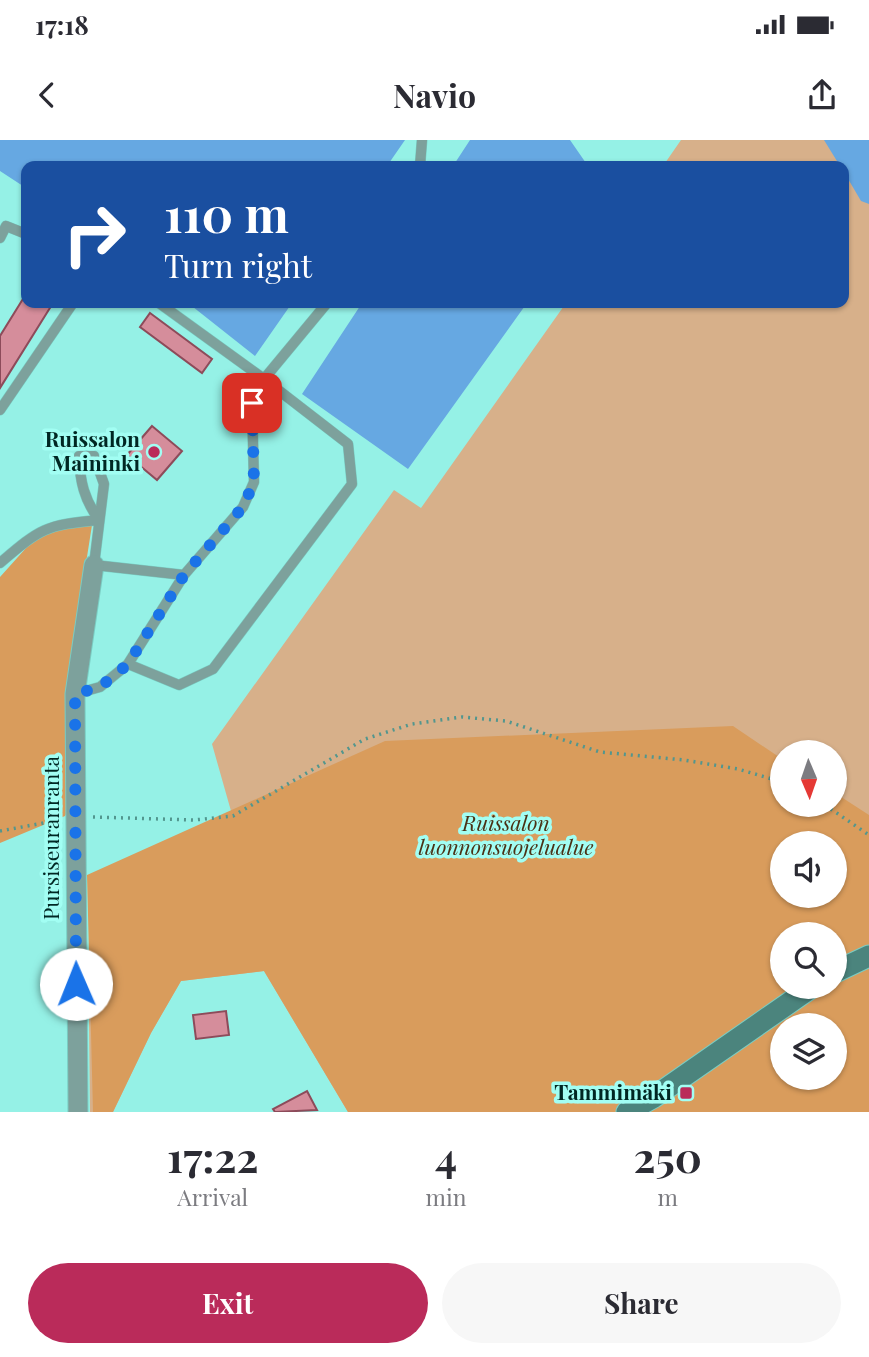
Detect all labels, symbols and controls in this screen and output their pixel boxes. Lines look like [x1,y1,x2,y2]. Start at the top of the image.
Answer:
text: 17:18 [35,7,89,42]
text: Navio [393,73,476,116]
icon: back [28,76,66,114]
icon: share [803,76,841,114]
text: 110 m [164,180,289,245]
icon: right [49,189,140,280]
text: Turn right [164,243,312,286]
pin [222,373,282,433]
icon: arrive [233,384,271,422]
place label: Ruissalon Maininki [45,424,140,476]
marker: Ruissalon Maininki [146,444,162,460]
north arrow [770,740,847,817]
map controls [770,740,847,1090]
street label: Pursiseuranranta [36,755,64,920]
park label: Ruissalon luonnonsuojelualue [418,808,594,860]
button: sound [770,831,847,908]
button: search [770,922,847,999]
position arrow [39,947,113,1021]
button: layers [770,1013,847,1090]
place label: Tammimäki [554,1077,672,1105]
marker: Tammimäki [678,1085,694,1101]
text: 17:22 [167,1128,258,1184]
text: 4 [435,1128,457,1184]
text: 250 [634,1128,702,1184]
text: Arrival [177,1181,248,1212]
text: min [426,1181,466,1212]
text: m [658,1181,678,1212]
button: Exit [28,1263,428,1343]
button: Share [442,1263,841,1343]

